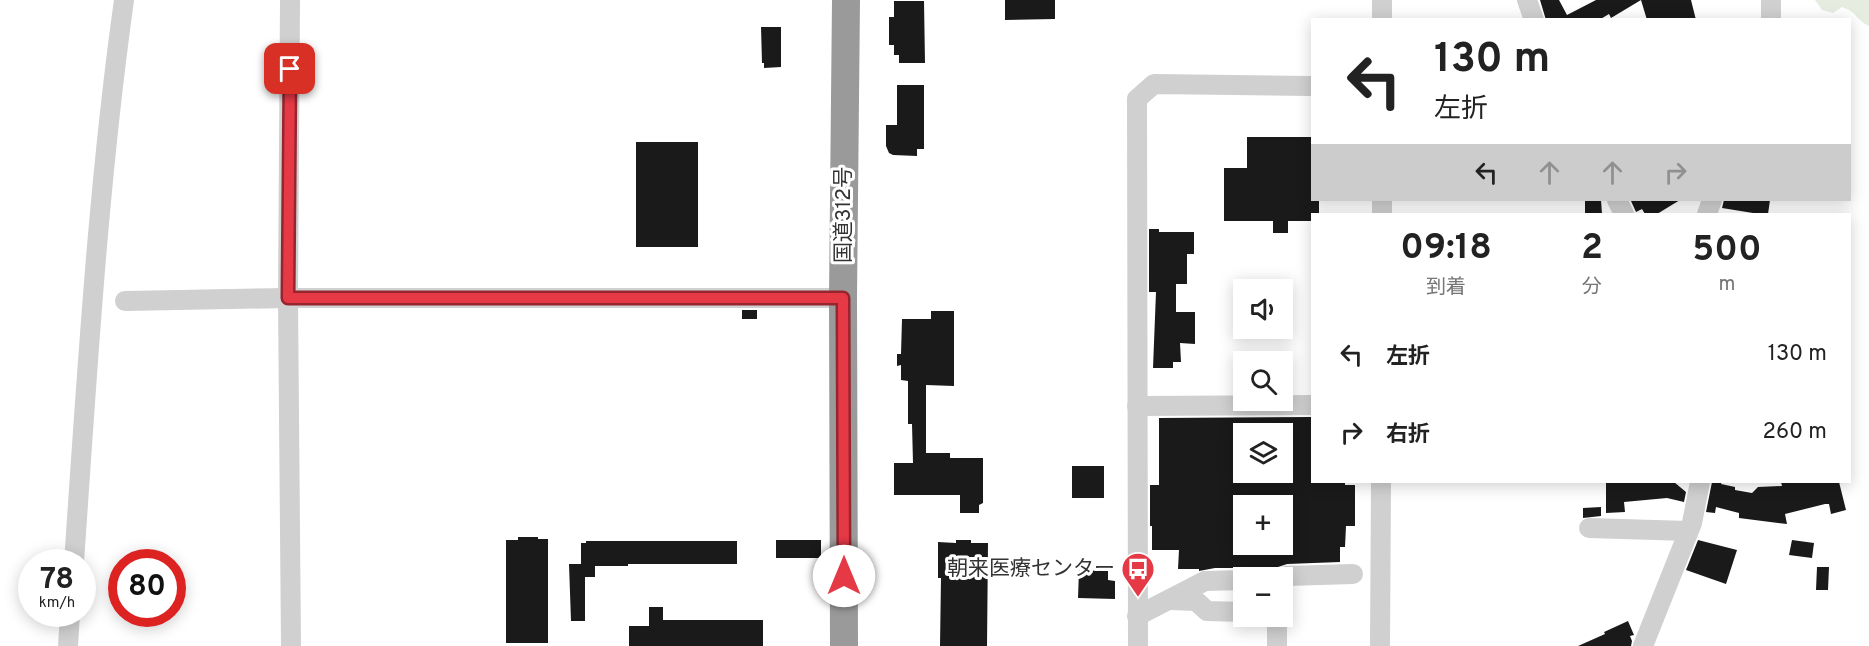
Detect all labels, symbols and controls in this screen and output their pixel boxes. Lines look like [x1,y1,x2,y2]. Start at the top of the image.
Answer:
text: 130 m [1434,34,1550,87]
icon: left [1335,42,1413,120]
pin [264,43,315,94]
icon: arrive [273,52,306,85]
text: 左折 [1434,93,1488,127]
icon: left [1470,156,1503,189]
icon: ahead [1533,156,1566,189]
icon: ahead [1596,156,1629,189]
icon: right [1659,156,1692,189]
street label: 国道312号 [831,167,858,263]
text: 09:18 [1400,226,1492,272]
text: 2 [1581,226,1603,272]
text: 500 [1692,228,1762,274]
text: m [1719,272,1735,298]
text: 到着 [1426,275,1466,301]
text: 分 [1582,275,1602,301]
map controls [1233,279,1293,627]
button: sound [1233,279,1293,339]
icon: left [1335,338,1368,371]
text: 130 m [1768,341,1827,368]
text: 左折 [1386,344,1430,371]
button: search [1233,351,1293,411]
icon: right [1335,416,1368,449]
text: 260 m [1762,419,1827,446]
text: 右折 [1386,422,1430,449]
button: layers [1233,423,1293,483]
button: + [1233,495,1293,555]
position arrow [812,544,876,608]
speed limit sign: 80 [108,549,186,627]
bus stop icon: 朝来医療センター [1120,551,1156,598]
place label: 朝来医療センター [947,556,1115,583]
text: 78 [40,562,74,599]
button: − [1233,567,1293,627]
text: km/h [39,594,75,613]

